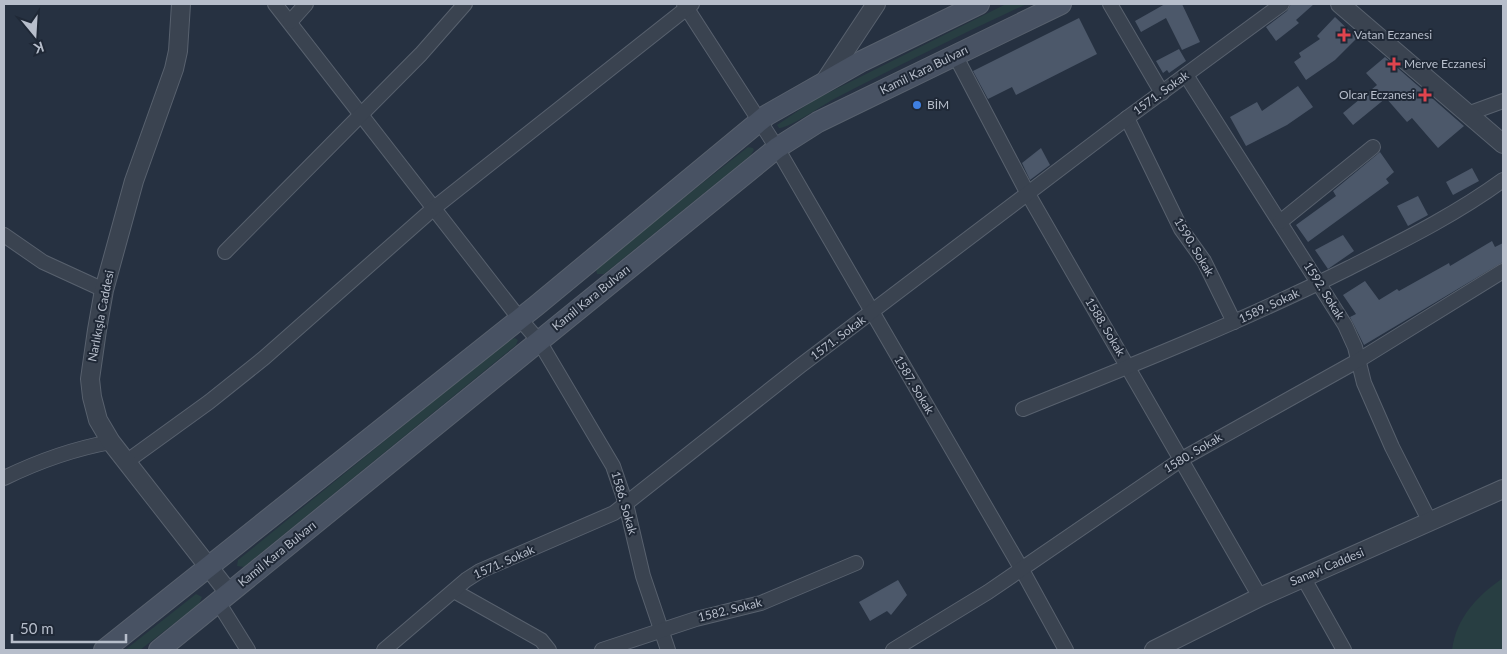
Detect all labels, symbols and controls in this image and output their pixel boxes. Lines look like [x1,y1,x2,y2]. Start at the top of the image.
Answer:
north arrow [10,10,60,60]
place label: Vatan Eczanesi [1354,27,1432,42]
marker: Vatan Eczanesi [1338,29,1350,41]
text: K [32,38,46,58]
street label: Kamil Kara Bulvarı [877,42,970,97]
place label: Merve Eczanesi [1404,56,1486,71]
marker: Merve Eczanesi [1388,58,1400,70]
street label: 1571. Sokak [1130,67,1192,118]
place label: Olcar Eczanesi [1339,87,1415,102]
marker: Olcar Eczanesi [1419,89,1431,101]
place label: BİM [927,97,949,112]
marker: BİM [911,99,923,111]
street label: 1590. Sokak [1171,215,1218,279]
street label: 1592. Sokak [1301,259,1349,323]
street label: Kamil Kara Bulvarı [549,262,633,334]
street label: Narlıkışla Caddesi [84,269,117,363]
street label: 1589. Sokak [1236,285,1302,326]
street label: 1588. Sokak [1082,295,1129,359]
street label: 1571. Sokak [807,311,869,363]
street label: 1587. Sokak [891,353,938,417]
street label: 1580. Sokak [1161,429,1225,476]
street label: 1586. Sokak [608,469,641,537]
street label: Kamil Kara Bulvarı [235,518,319,590]
street label: 1571. Sokak [471,541,537,582]
street label: Sanayi Caddesi [1288,544,1366,589]
street label: 1582. Sokak [696,594,764,625]
scale bar [12,612,126,644]
text: 50 m [20,619,54,637]

